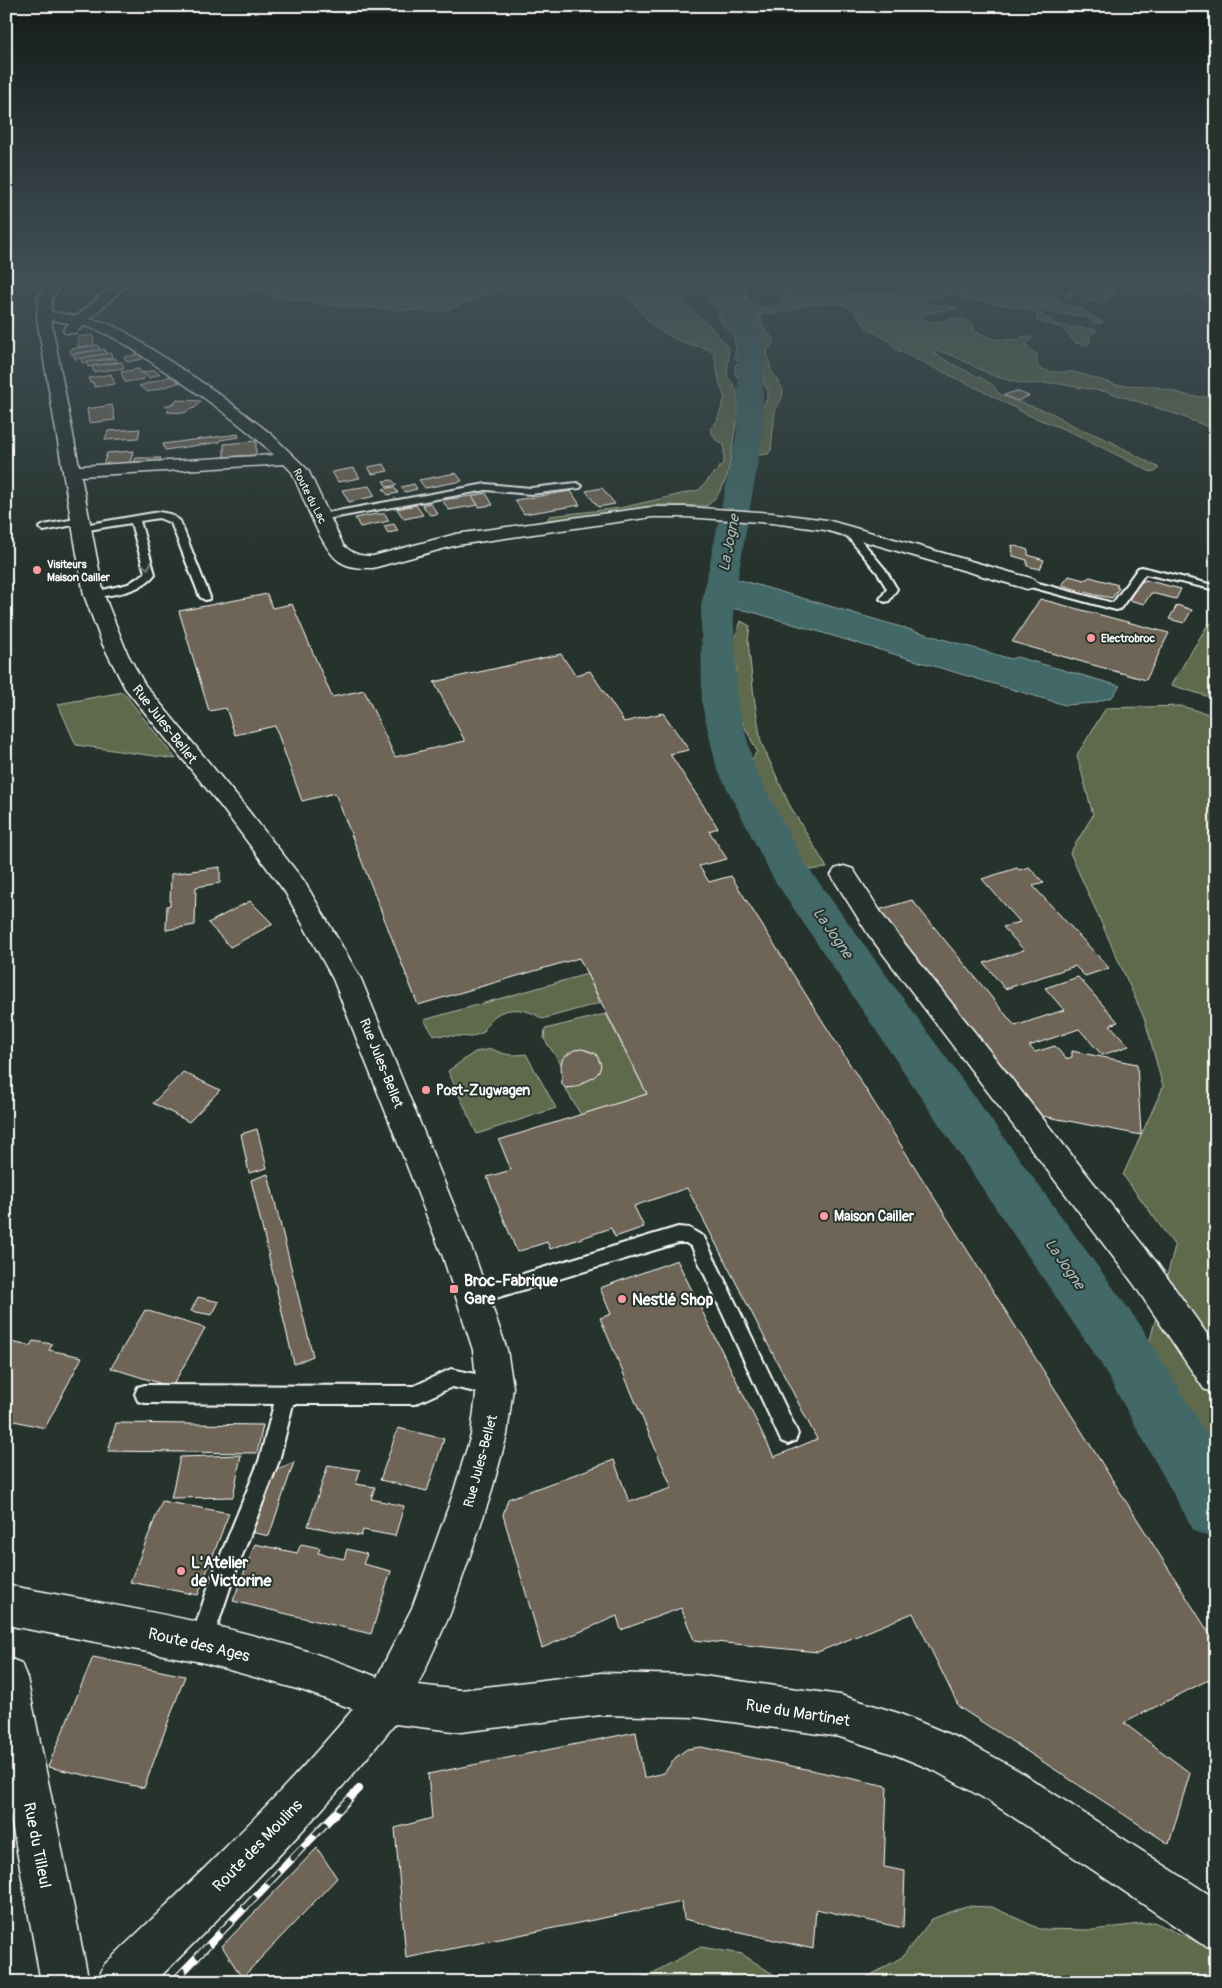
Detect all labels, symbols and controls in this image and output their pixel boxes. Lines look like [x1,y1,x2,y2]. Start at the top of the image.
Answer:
street label: Route du Lac [290,466,329,526]
water label: La Jogne [715,512,745,573]
place label: Visiteurs Maison Cailler [47,558,111,584]
one-way arrow [142,562,152,571]
marker: Visiteurs Maison Cailler [31,564,43,576]
marker: Electrobroc [1085,632,1097,644]
place label: Electrobroc [1101,632,1155,645]
street label: Rue Jules-Bellet [129,682,201,767]
water label: La Jogne [808,904,858,964]
street label: Rue Jules-Bellet [356,1016,407,1111]
place label: Post-Zugwagen [436,1082,530,1099]
marker: Post-Zugwagen [420,1084,432,1096]
place label: Maison Cailler [834,1208,915,1225]
marker: Maison Cailler [818,1210,830,1222]
water label: La Jogne [1040,1235,1090,1295]
place label: Broc-Fabrique Gare [464,1271,559,1309]
marker: Broc-Fabrique Gare [448,1283,460,1295]
place label: Nestlé Shop [632,1290,714,1310]
marker: Nestlé Shop [616,1293,628,1305]
street label: Rue Jules-Bellet [460,1413,501,1509]
place label: L'Atelier de Victorine [191,1553,272,1591]
marker: L'Atelier de Victorine [175,1565,187,1577]
street label: Route des Ages [146,1624,252,1666]
street label: Rue du Martinet [744,1695,852,1731]
street label: Route des Moulins [209,1795,307,1896]
street label: Rue du Tilleul [19,1801,55,1890]

